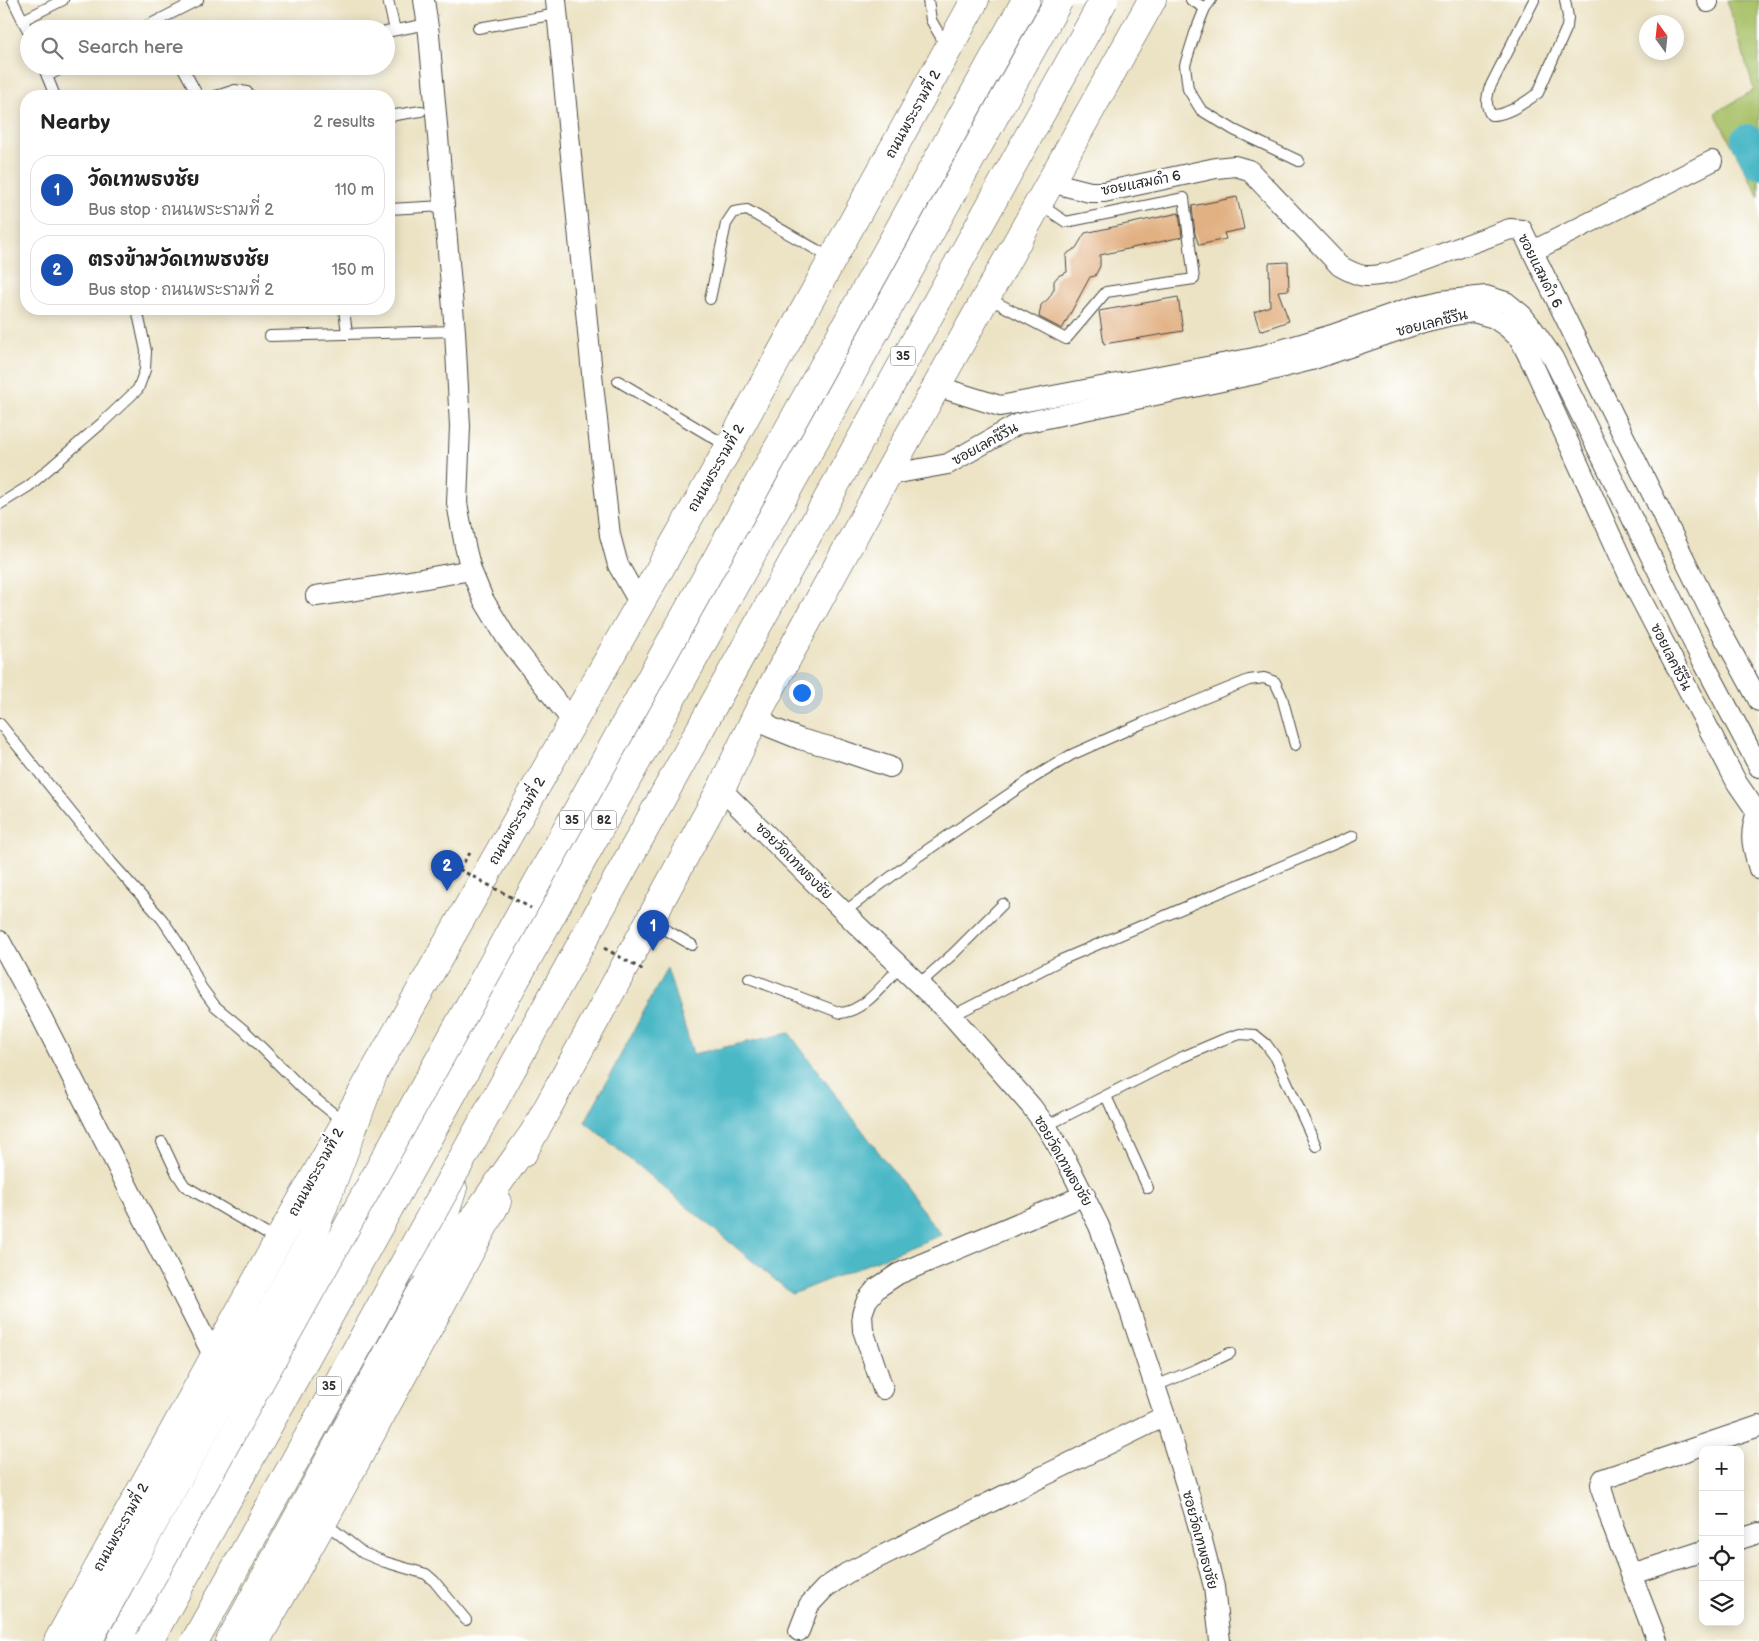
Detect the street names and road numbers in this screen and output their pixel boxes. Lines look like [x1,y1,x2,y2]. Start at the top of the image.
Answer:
street label: ถนนพระรามที่ 2 [877,64,945,161]
street label: ซอยแสมดำ 6 [1100,167,1183,199]
street label: ซอยแสมดำ 6 [1514,231,1566,311]
street label: ซอยเลคซีรีน [1395,306,1470,340]
road number: 35 [890,346,916,366]
street label: ถนนพระรามที่ 2 [680,418,748,515]
street label: ซอยเลคซีรีน [949,419,1022,469]
street label: ซอยเลคซีรีน [1647,621,1695,694]
street label: ถนนพระรามที่ 2 [481,771,549,868]
road number: 35 [560,810,584,830]
road number: 82 [592,810,616,830]
street label: ซอยวัดเทพธงชัย [752,819,836,903]
street label: ซอยวัดเทพธงชัย [1030,1113,1096,1209]
street label: ถนนพระรามที่ 2 [280,1122,348,1219]
road number: 35 [316,1376,342,1395]
street label: ถนนพระรามที่ 2 [85,1477,153,1574]
street label: ซอยวัดเทพธงชัย [1179,1489,1221,1591]

